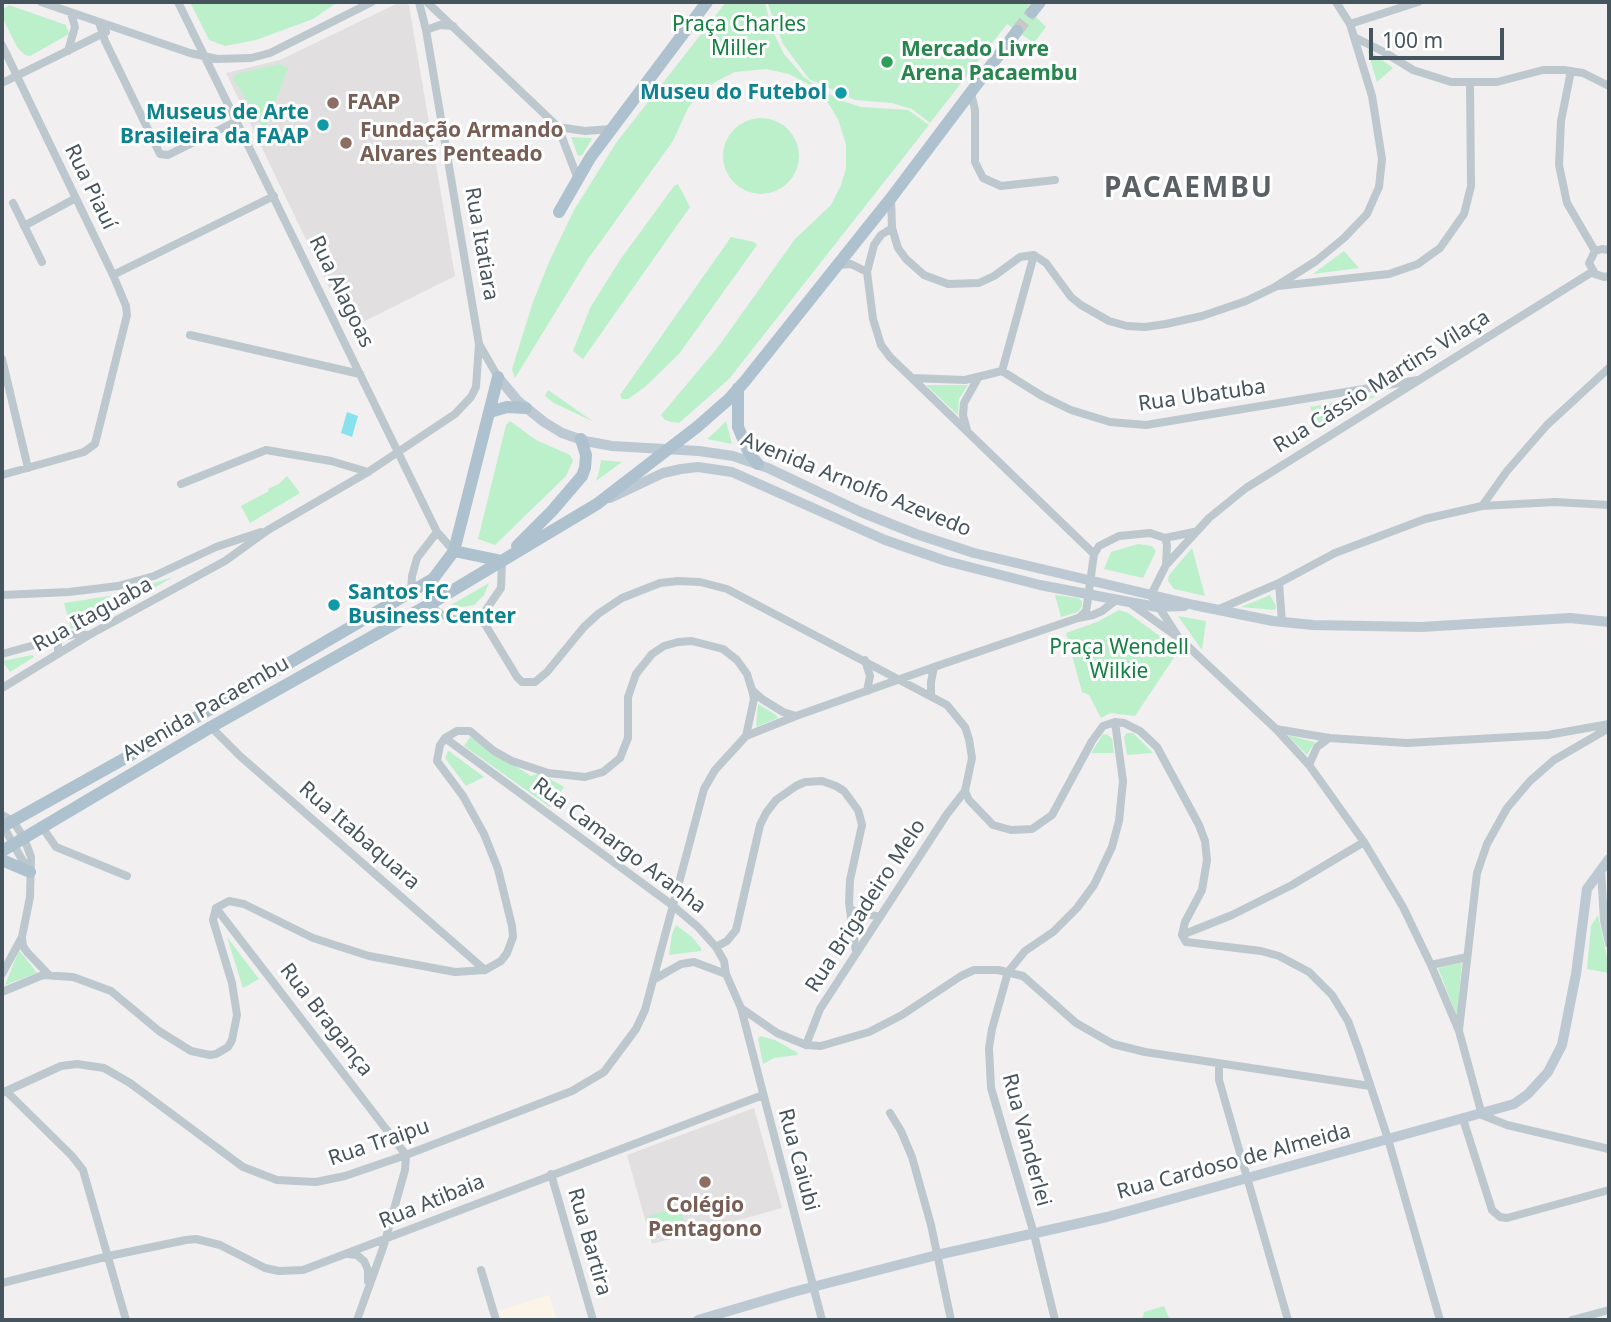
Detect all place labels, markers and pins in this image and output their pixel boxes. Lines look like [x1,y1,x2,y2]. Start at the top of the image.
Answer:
place label: Mercado Livre Arena Pacaembu [901,37,1078,87]
marker: Mercado Livre Arena Pacaembu [879,54,895,70]
place label: Museu do Futebol [640,80,827,106]
marker: Museu do Futebol [833,85,849,101]
place label: FAAP [347,90,400,116]
marker: FAAP [325,95,341,111]
place label: Museus de Arte Brasileira da FAAP [120,100,309,150]
marker: Museus de Arte Brasileira da FAAP [315,117,331,133]
place label: Fundação Armando Alvares Penteado [360,118,564,168]
marker: Fundação Armando Alvares Penteado [338,135,354,151]
place label: Santos FC Business Center [348,580,516,630]
marker: Santos FC Business Center [326,597,342,613]
marker: Colégio Pentagono [697,1174,713,1190]
place label: Colégio Pentagono [648,1193,762,1243]

